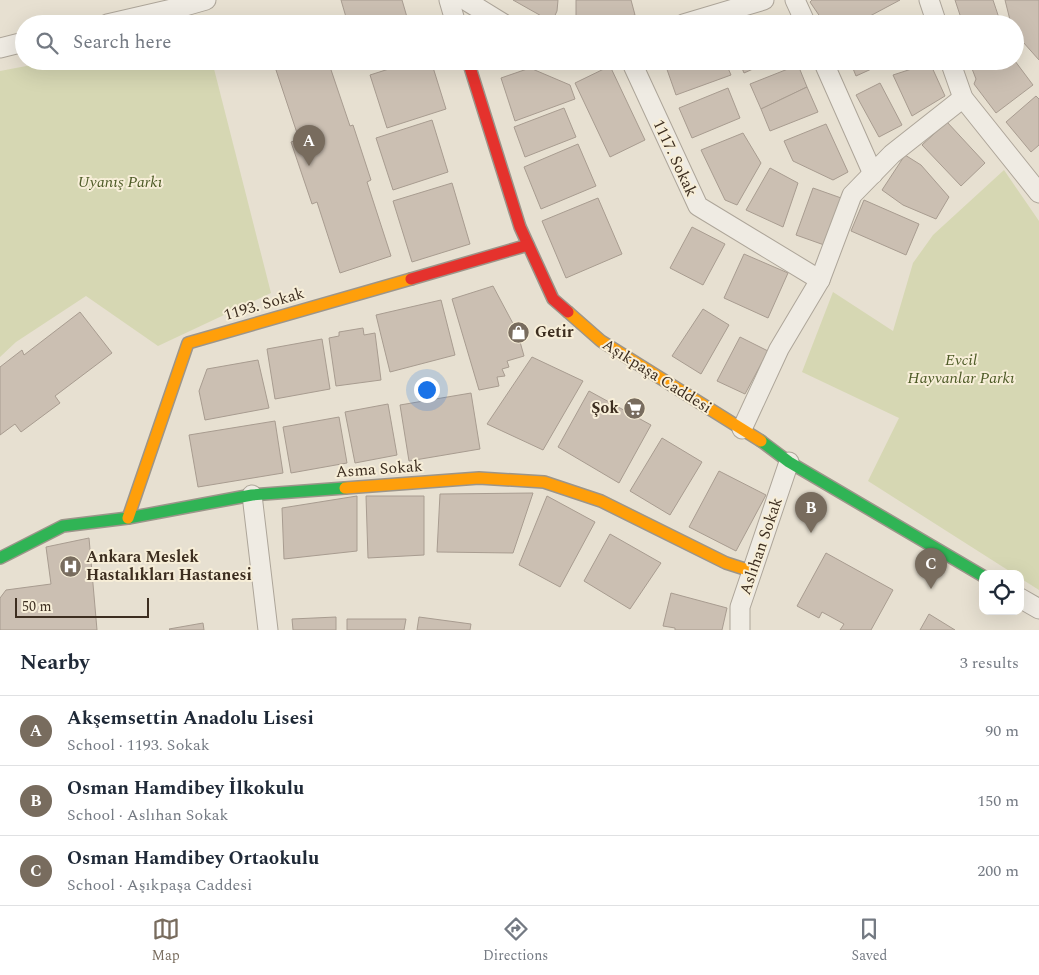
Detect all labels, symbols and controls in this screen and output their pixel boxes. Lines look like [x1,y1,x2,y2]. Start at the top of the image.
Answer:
search box [15,15,1024,70]
text: Search here [73,28,172,57]
icon: search [33,29,61,57]
street label: 1117. Sokak [647,115,703,201]
pin: A [293,125,325,166]
park label: Uyanış Parkı [78,170,163,194]
street label: 1193. Sokak [221,281,307,327]
shop icon: Getir [507,320,531,344]
place label: Getir [535,320,574,344]
street label: Aşıkpaşa Caddesi [597,333,717,419]
park label: Evcil Hayvanlar Parkı [907,348,1015,390]
your location [414,377,440,403]
place label: Şok [591,396,619,420]
supermarket icon: Şok [623,396,647,420]
street label: Asma Sokak [335,454,423,484]
pin: B [795,492,827,533]
street label: Aslıhan Sokak [733,494,789,598]
place label: Ankara Meslek Hastalıkları Hastanesi [86,545,252,587]
pin: C [915,548,947,589]
hospital icon: Ankara Meslek Hastalıkları Hastanesi [58,554,82,578]
map controls [979,570,1024,615]
button: locate [979,570,1024,615]
scale bar [15,595,149,618]
text: 50 m [22,596,52,617]
text: Nearby [20,647,90,679]
text: 3 results [960,651,1019,675]
text: Akşemsettin Anadolu Lisesi [67,704,314,733]
text: A [30,719,42,743]
text: 90 m [985,719,1019,743]
text: School · 1193. Sokak [67,733,210,757]
text: Osman Hamdibey İlkokulu [67,774,304,803]
text: B [30,789,42,813]
text: 150 m [977,789,1019,813]
text: School · Aslıhan Sokak [67,803,229,827]
text: Osman Hamdibey Ortaokulu [67,844,319,873]
text: C [30,859,42,883]
text: 200 m [977,859,1019,883]
text: School · Aşıkpaşa Caddesi [67,873,252,897]
tab: Map [152,915,180,966]
tab: Directions [483,915,548,966]
tab: Saved [852,915,887,966]

